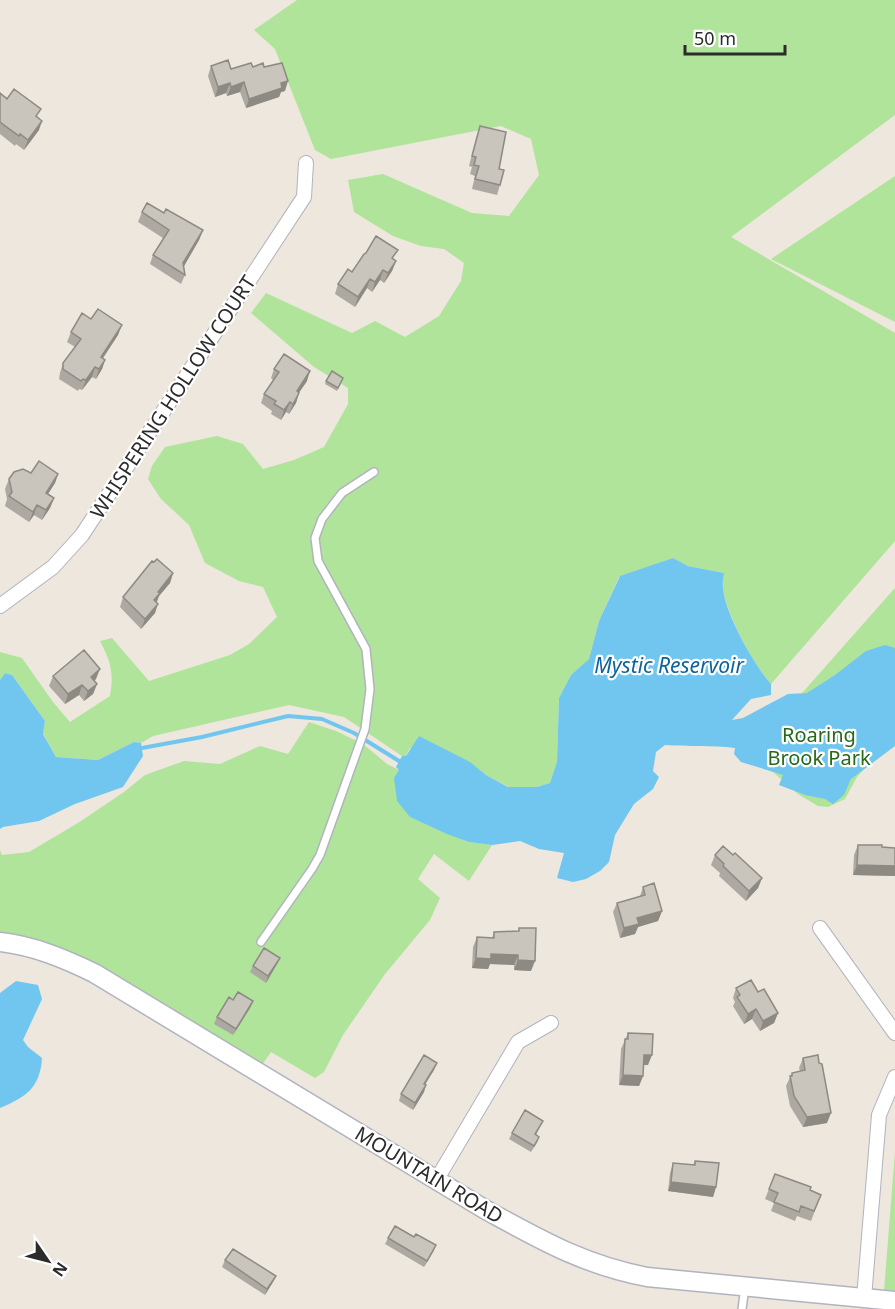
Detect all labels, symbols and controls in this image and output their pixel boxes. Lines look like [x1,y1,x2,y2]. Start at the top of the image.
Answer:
scale bar [685,18,786,56]
text: 50 m [694,26,736,50]
street label: WHISPERING HOLLOW COURT [84,270,261,524]
water label: Mystic Reservoir [594,651,746,679]
park label: Roaring Brook Park [767,721,871,771]
street label: MOUNTAIN ROAD [350,1120,508,1229]
north arrow [18,1231,78,1291]
text: N [48,1258,73,1281]

